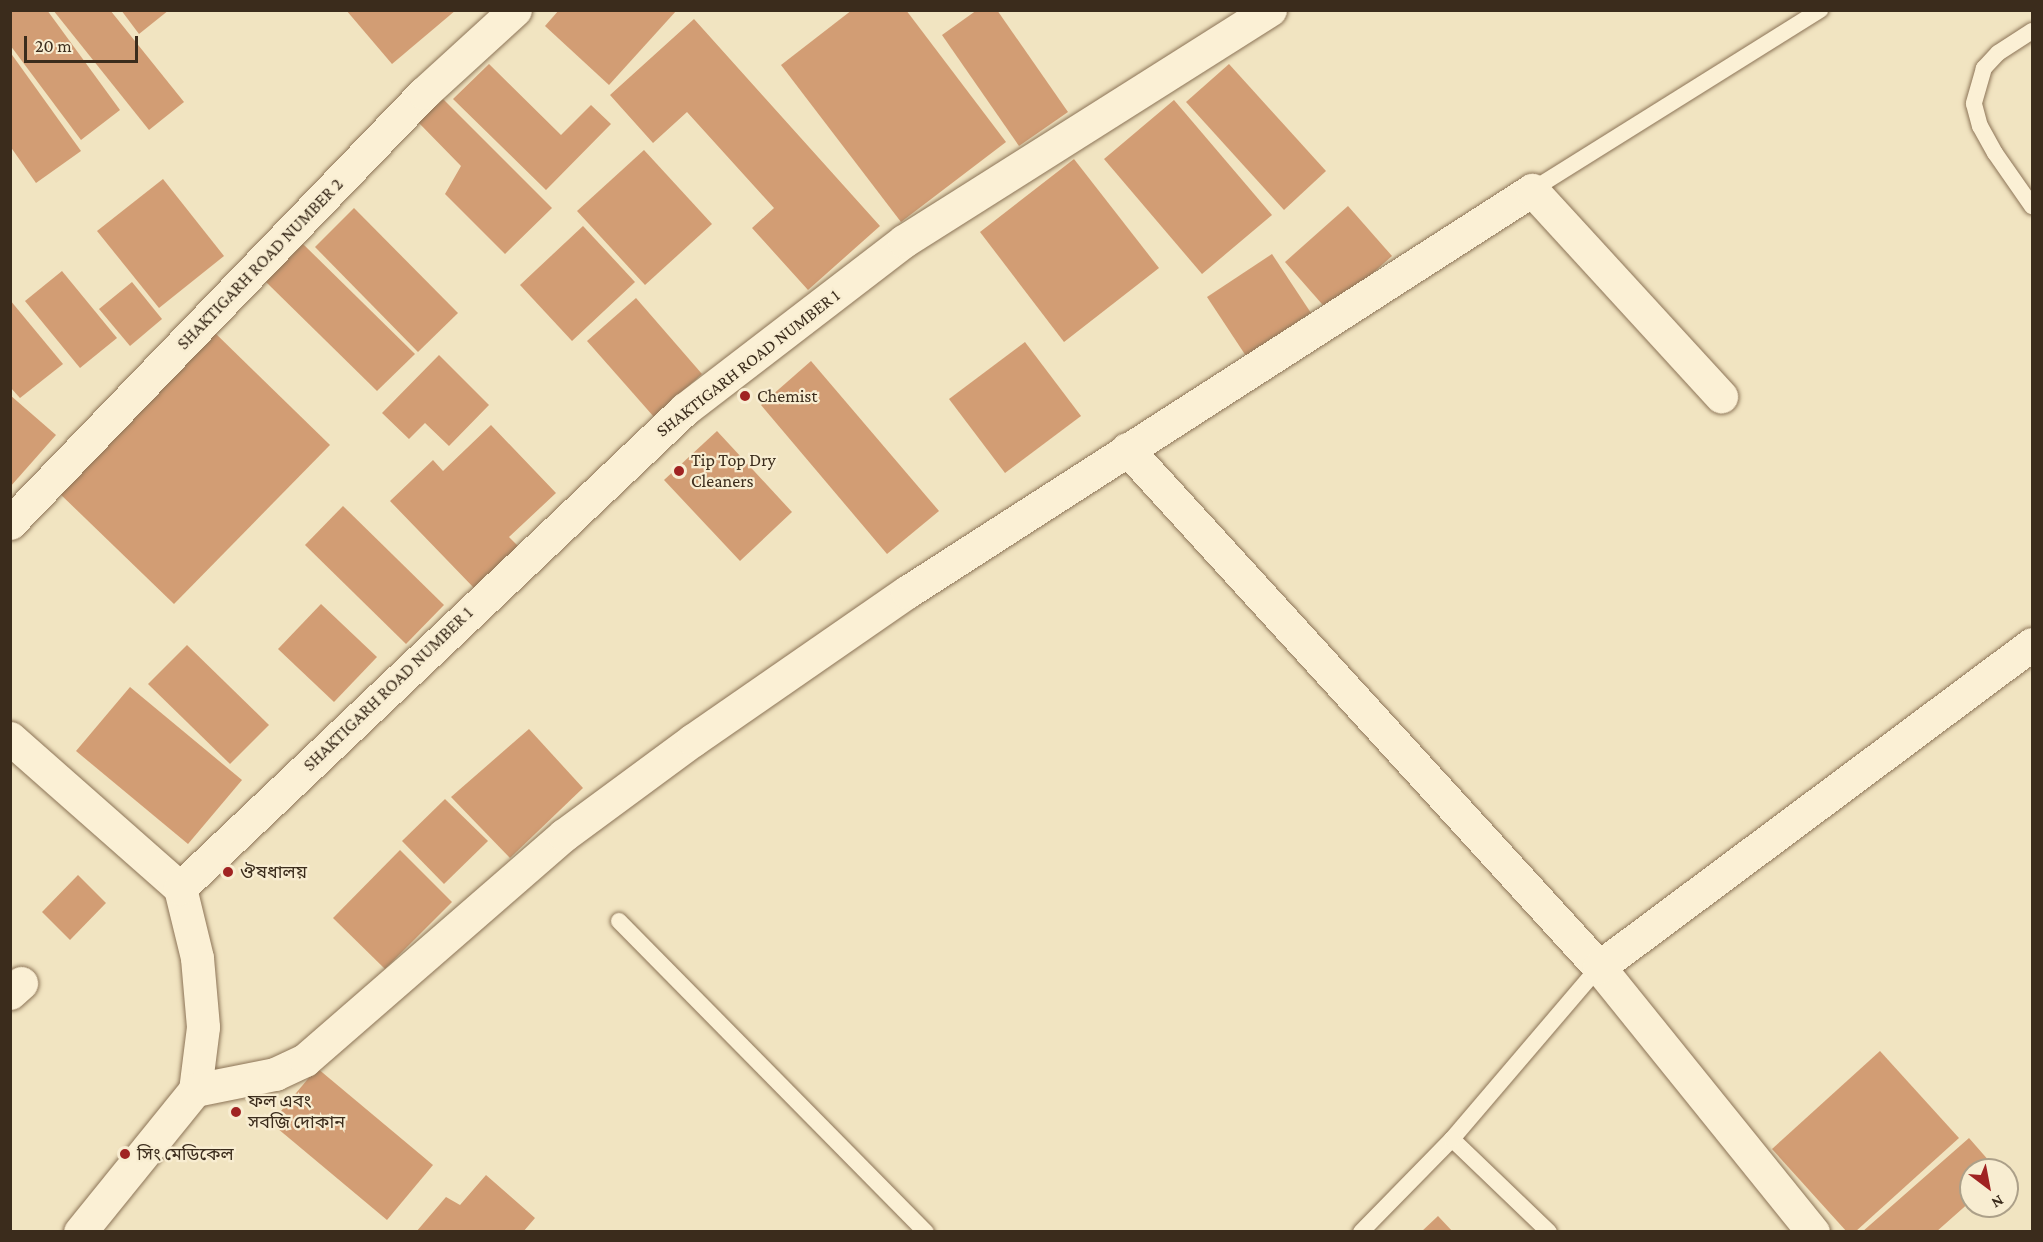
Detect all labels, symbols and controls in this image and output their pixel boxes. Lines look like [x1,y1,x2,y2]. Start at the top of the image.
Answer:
scale bar [27,24,141,62]
text: 20 m [35,36,72,56]
street label: SHAKTIGARH ROAD NUMBER 2 [172,174,348,354]
street label: SHAKTIGARH ROAD NUMBER 1 [652,284,844,442]
place label: Chemist [757,385,817,407]
marker: Chemist [738,389,752,403]
place label: Tip Top Dry Cleaners [691,450,776,492]
marker: Tip Top Dry Cleaners [672,464,686,478]
street label: SHAKTIGARH ROAD NUMBER 1 [299,602,477,776]
place label: ঔষধালয় [240,861,307,883]
marker: ঔষধালয় [221,865,235,879]
place label: ফল এবং সবজি দোকান [248,1091,345,1134]
marker: ফল এবং সবজি দোকান [229,1105,243,1119]
place label: সিং মেডিকেল [137,1143,234,1165]
marker: সিং মেডিকেল [118,1147,132,1161]
north arrow [1959,1158,2019,1218]
text: N [1989,1192,2007,1212]

